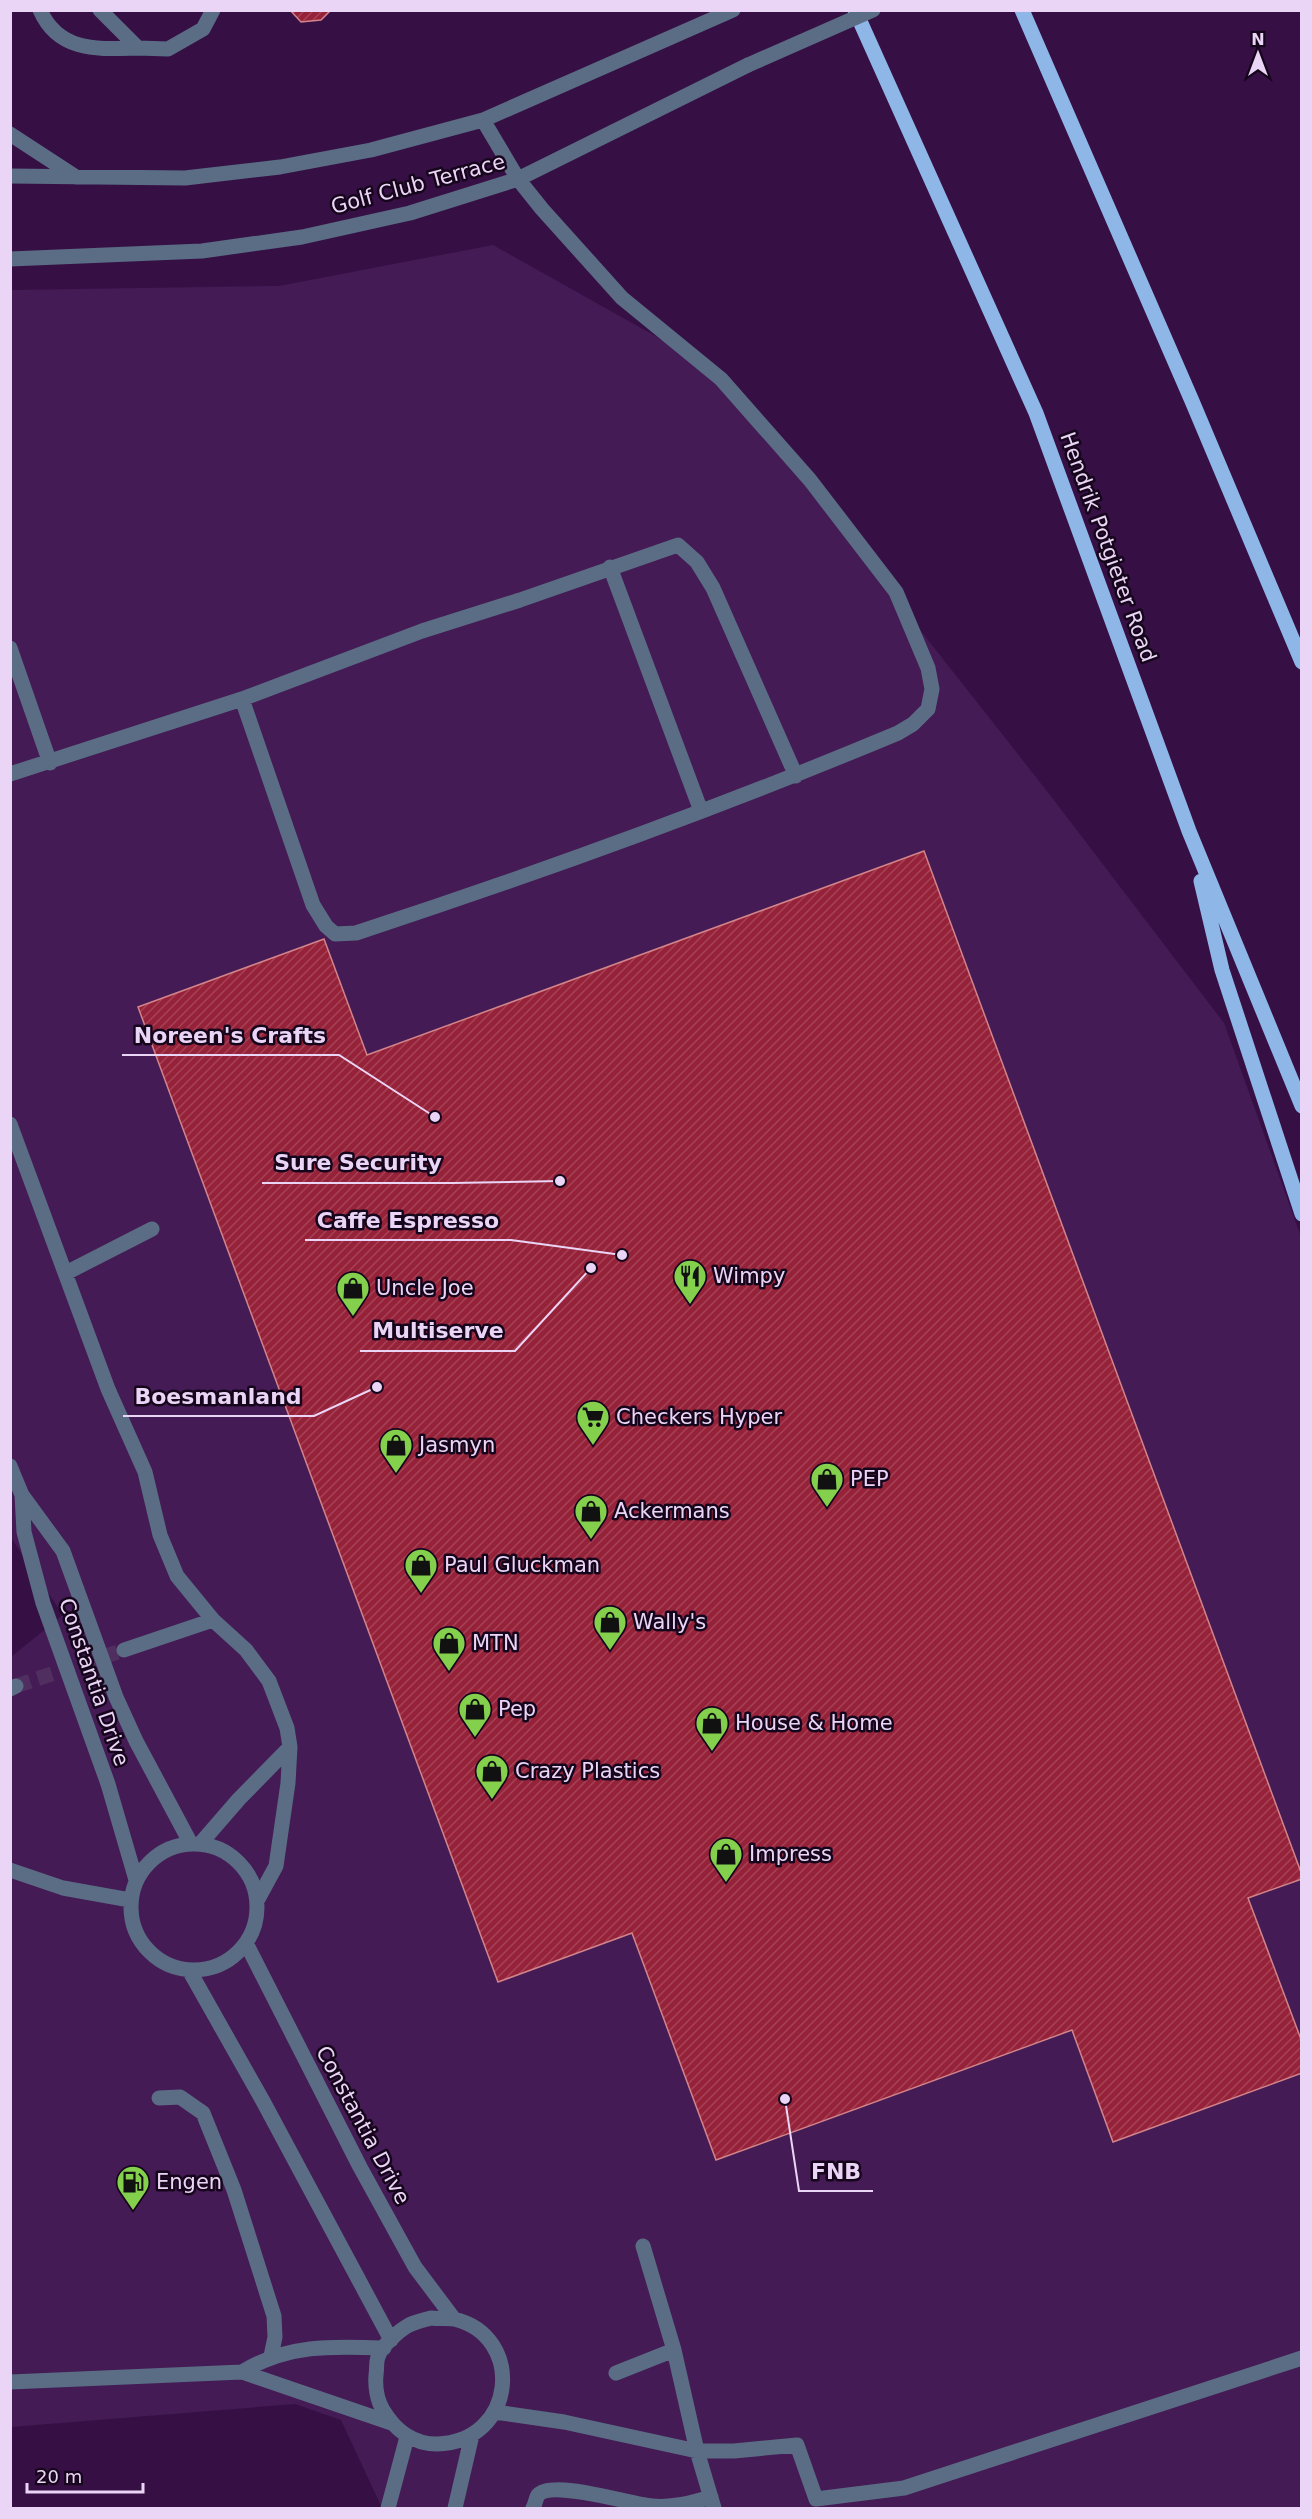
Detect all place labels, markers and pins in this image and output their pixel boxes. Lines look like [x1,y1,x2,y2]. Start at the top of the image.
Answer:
callout: Noreen's Crafts [122,1015,339,1055]
callout: Sure Security [262,1143,453,1183]
callout: Caffe Espresso [305,1200,511,1240]
restaurant icon: Wimpy [672,1258,708,1305]
place label: Wimpy [713,1264,785,1288]
shop icon: Uncle Joe [335,1270,371,1317]
place label: Uncle Joe [376,1276,474,1300]
callout: Multiserve [360,1311,515,1351]
callout: Boesmanland [123,1376,314,1416]
supermarket icon: Checkers Hyper [575,1399,611,1446]
place label: Checkers Hyper [616,1405,782,1429]
shop icon: Jasmyn [378,1427,414,1474]
place label: Jasmyn [417,1433,495,1457]
shop icon: PEP [809,1461,845,1508]
place label: PEP [850,1467,889,1491]
shop icon: Ackermans [573,1493,609,1540]
place label: Ackermans [614,1499,730,1523]
shop icon: Paul Gluckman [403,1547,439,1594]
place label: Paul Gluckman [444,1553,600,1577]
shop icon: Wally's [592,1604,628,1651]
place label: Wally's [633,1610,706,1634]
shop icon: MTN [431,1625,467,1672]
place label: MTN [472,1631,519,1655]
shop icon: Pep [457,1691,493,1738]
place label: Pep [498,1697,536,1721]
shop icon: House & Home [694,1705,730,1752]
place label: House & Home [735,1711,893,1735]
shop icon: Crazy Plastics [474,1753,510,1800]
place label: Crazy Plastics [515,1759,660,1783]
shop icon: Impress [708,1836,744,1883]
place label: Impress [749,1842,832,1866]
callout: FNB [799,2151,873,2191]
fuel station icon: Engen [115,2164,151,2211]
place label: Engen [156,2170,222,2194]

